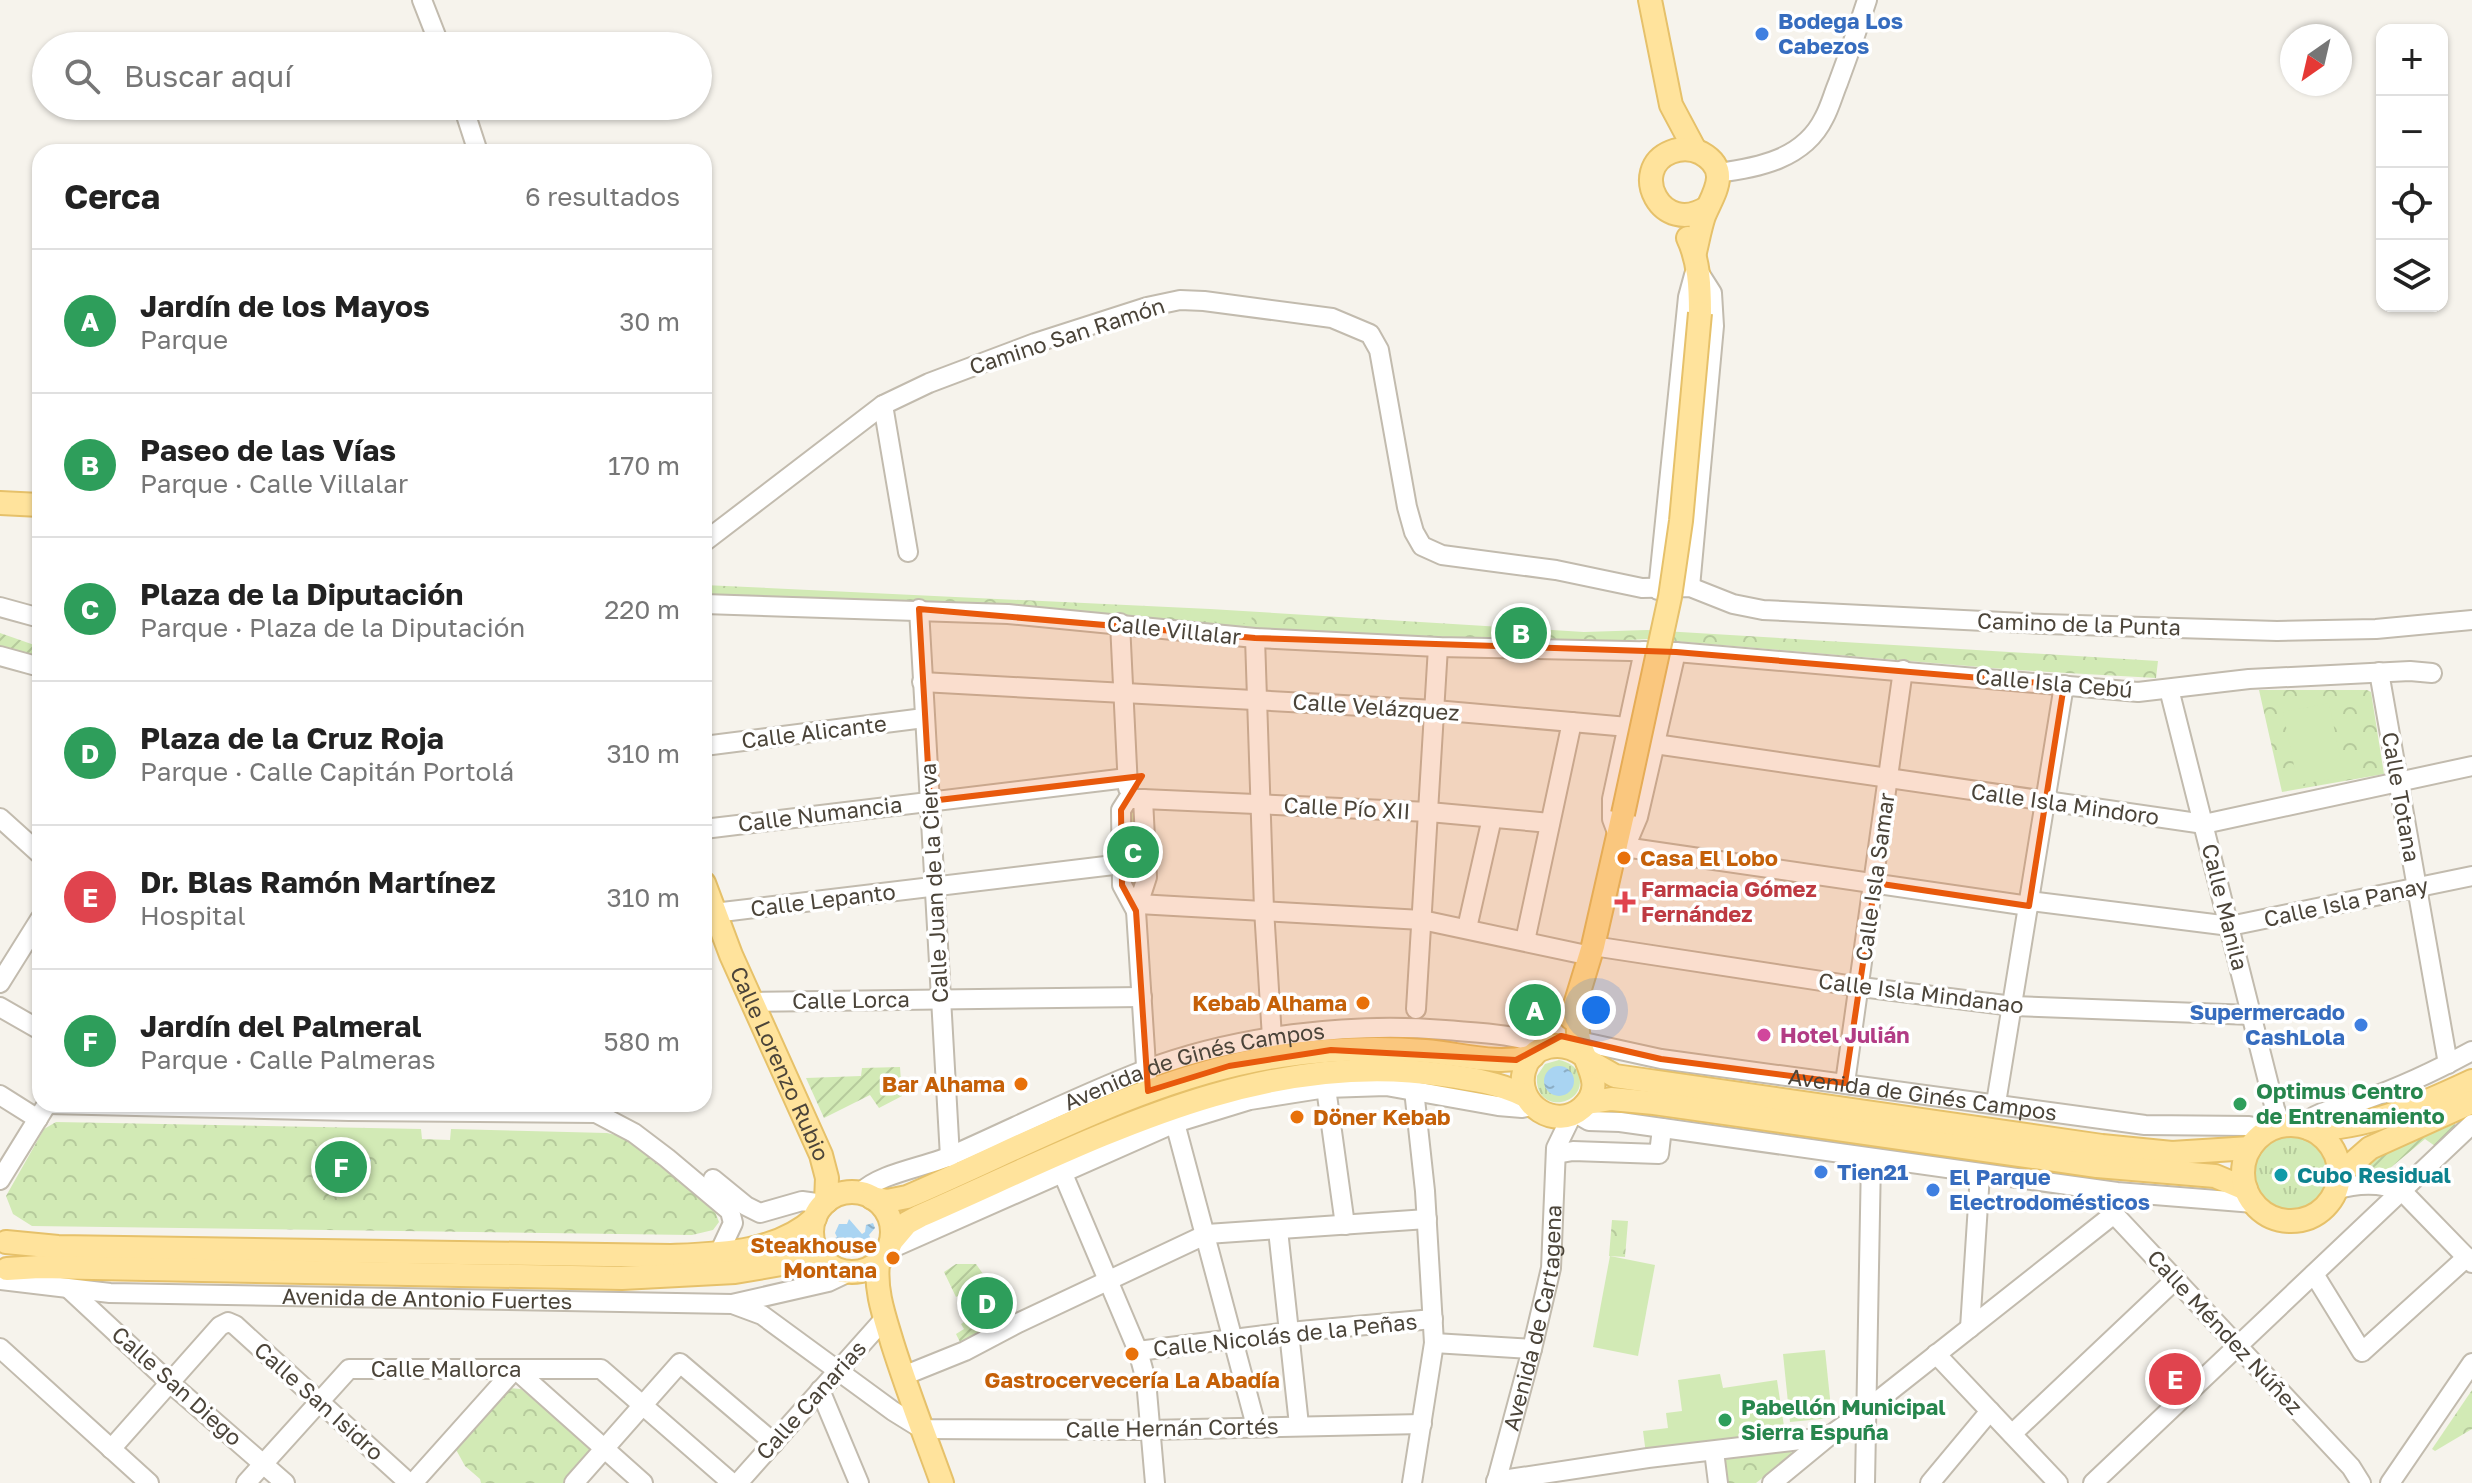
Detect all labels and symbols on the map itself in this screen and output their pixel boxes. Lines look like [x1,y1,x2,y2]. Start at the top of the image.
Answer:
place label: Bodega Los Cabezos [1778,7,1903,59]
north arrow [2280,24,2352,96]
marker: Bodega Los Cabezos [1753,25,1771,43]
street label: Camino San Ramón [966,291,1168,380]
pin: B [1495,603,1547,663]
street label: Camino de la Punta [1977,606,2181,641]
street label: Calle Villalar [1106,609,1243,650]
street label: Calle Isla Cebú [1974,662,2134,703]
street label: Calle Velázquez [1292,687,1460,726]
street label: Calle Alicante [740,709,888,754]
street label: Calle Totana [2377,730,2426,864]
street label: Calle Juan de la Cierva [914,762,953,1004]
street label: Calle Isla Mindoro [1969,777,2161,830]
street label: Calle Numancia [736,790,904,837]
street label: Calle Isla Samar [1849,790,1900,963]
street label: Calle Pío XII [1283,791,1411,824]
pin: C [1107,822,1159,882]
street label: Calle Manila [2197,841,2254,973]
place label: Casa El Lobo [1640,844,1778,871]
marker: Casa El Lobo [1615,849,1633,867]
street label: Calle Isla Panay [2261,871,2431,932]
place label: Farmacia Gómez Fernández [1641,875,1817,927]
street label: Calle Lepanto [749,877,897,922]
marker: Farmacia Gómez Fernández [1616,893,1634,911]
street label: Calle Lorenzo Rubio [725,962,836,1165]
street label: Calle Isla Mindanao [1817,967,2025,1018]
pin: A [1509,980,1561,1040]
street label: Calle Lorca [792,985,910,1014]
place label: Kebab Alhama [1192,989,1347,1016]
your location [1576,990,1616,1030]
marker: Kebab Alhama [1354,994,1372,1012]
place label: Supermercado CashLola [2189,998,2345,1050]
marker: Supermercado CashLola [2352,1016,2370,1034]
street label: Avenida de Ginés Campos [1059,1017,1326,1116]
place label: Hotel Julián [1780,1021,1910,1048]
marker: Hotel Julián [1755,1026,1773,1044]
street label: Avenida de Ginés Campos [1787,1062,2059,1126]
place label: Bar Alhama [882,1070,1005,1097]
marker: Bar Alhama [1012,1075,1030,1093]
place label: Optimus Centro de Entrenamiento [2256,1077,2445,1129]
marker: Optimus Centro de Entrenamiento [2231,1095,2249,1113]
place label: Döner Kebab [1313,1103,1451,1130]
marker: Döner Kebab [1288,1108,1306,1126]
pin: F [315,1137,367,1197]
place label: Tien21 [1837,1158,1908,1185]
place label: Cubo Residual [2297,1161,2451,1188]
marker: Tien21 [1812,1163,1830,1181]
place label: El Parque Electrodomésticos [1949,1163,2150,1215]
marker: Cubo Residual [2272,1166,2290,1184]
marker: El Parque Electrodomésticos [1924,1181,1942,1199]
street label: Avenida de Cartagena [1497,1204,1567,1434]
place label: Steakhouse Montana [750,1231,877,1283]
street label: Calle Méndez Núñez [2142,1244,2309,1420]
marker: Steakhouse Montana [884,1249,902,1267]
pin: D [961,1273,1013,1333]
street label: Avenida de Antonio Fuertes [282,1282,573,1314]
street label: Calle Nicolás de la Peñas [1152,1307,1418,1362]
street label: Calle San Diego [107,1320,248,1451]
street label: Calle Canarias [750,1334,871,1465]
street label: Calle San Isidro [249,1336,390,1466]
marker: Gastrocervecería La Abadía [1123,1345,1141,1363]
pin: E [2149,1349,2201,1409]
street label: Calle Mallorca [371,1355,521,1382]
place label: Gastrocervecería La Abadía [984,1366,1280,1393]
place label: Pabellón Municipal Sierra Espuña [1741,1393,1946,1445]
marker: Pabellón Municipal Sierra Espuña [1716,1411,1734,1429]
street label: Calle Hernán Cortés [1065,1412,1279,1443]

